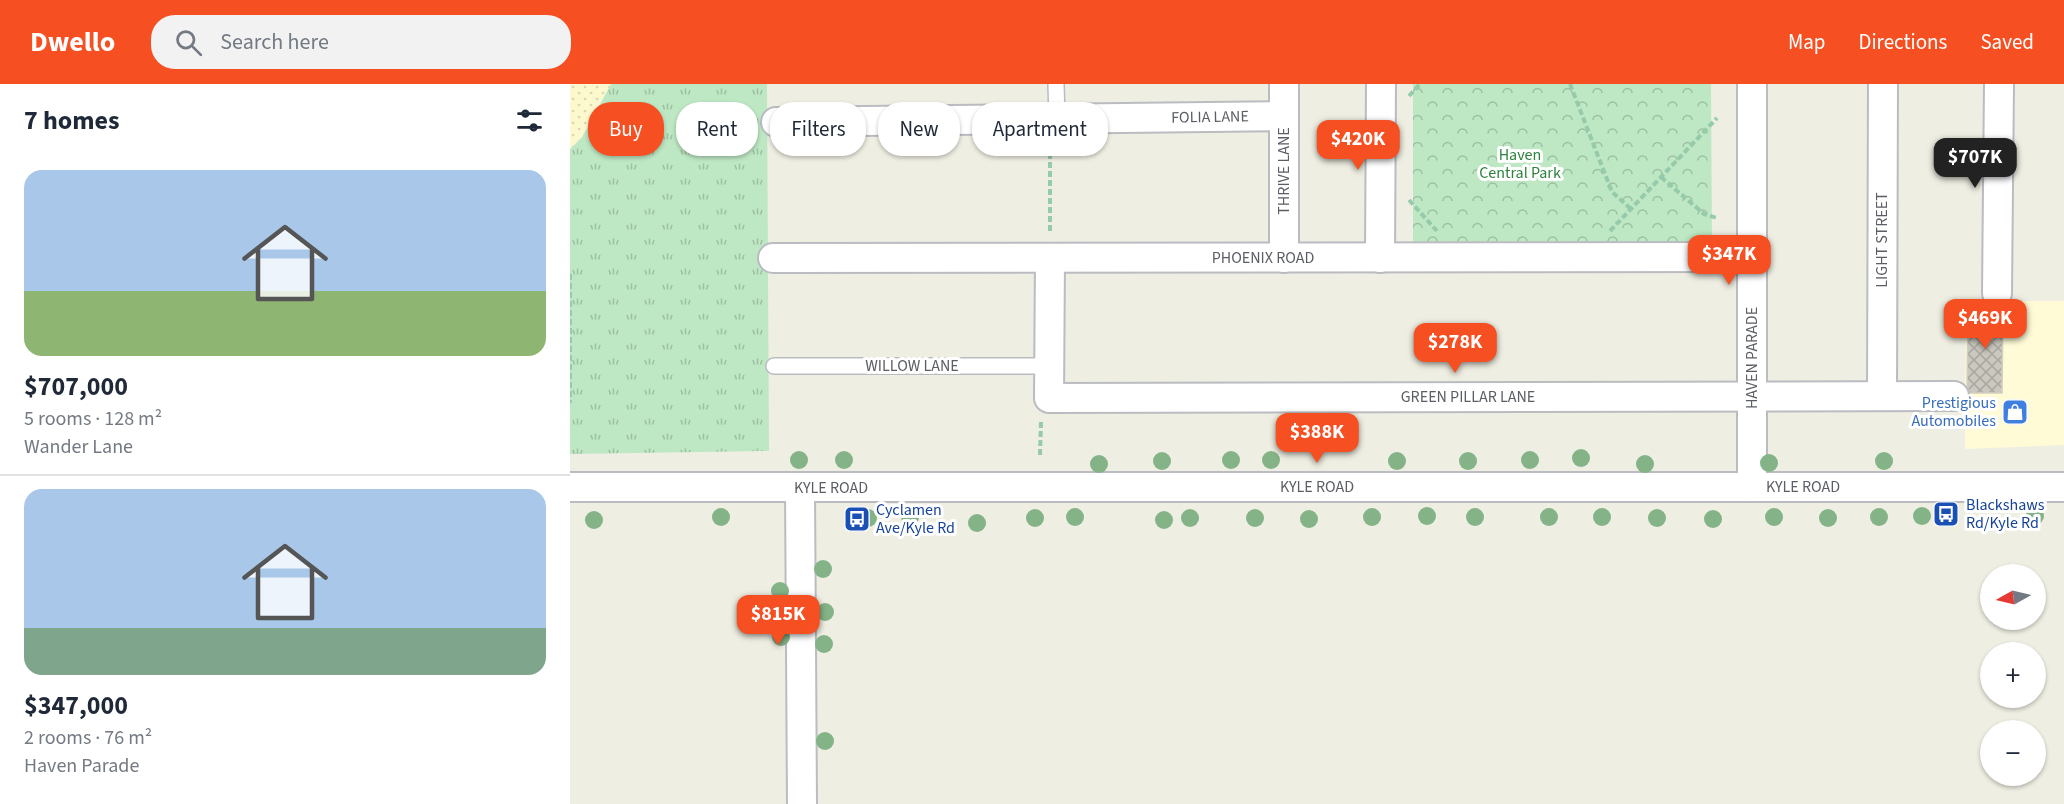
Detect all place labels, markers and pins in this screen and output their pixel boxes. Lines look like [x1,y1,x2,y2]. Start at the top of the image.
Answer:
pin: $420K [1316,120,1400,171]
pin: $707K [1933,138,2017,189]
pin: $347K [1687,235,1771,286]
pin: $469K [1943,299,2027,350]
pin: $278K [1413,323,1497,374]
place label: Prestigious Automobiles [1911,392,1996,432]
shop icon: Prestigious Automobiles [2000,397,2030,427]
pin: $388K [1275,413,1359,464]
place label: Blackshaws Rd/Kyle Rd [1966,494,2045,534]
place label: Cyclamen Ave/Kyle Rd [876,499,955,539]
bus stop icon: Blackshaws Rd/Kyle Rd [1931,499,1961,529]
bus stop icon: Cyclamen Ave/Kyle Rd [842,504,872,534]
pin: $815K [736,595,820,646]

